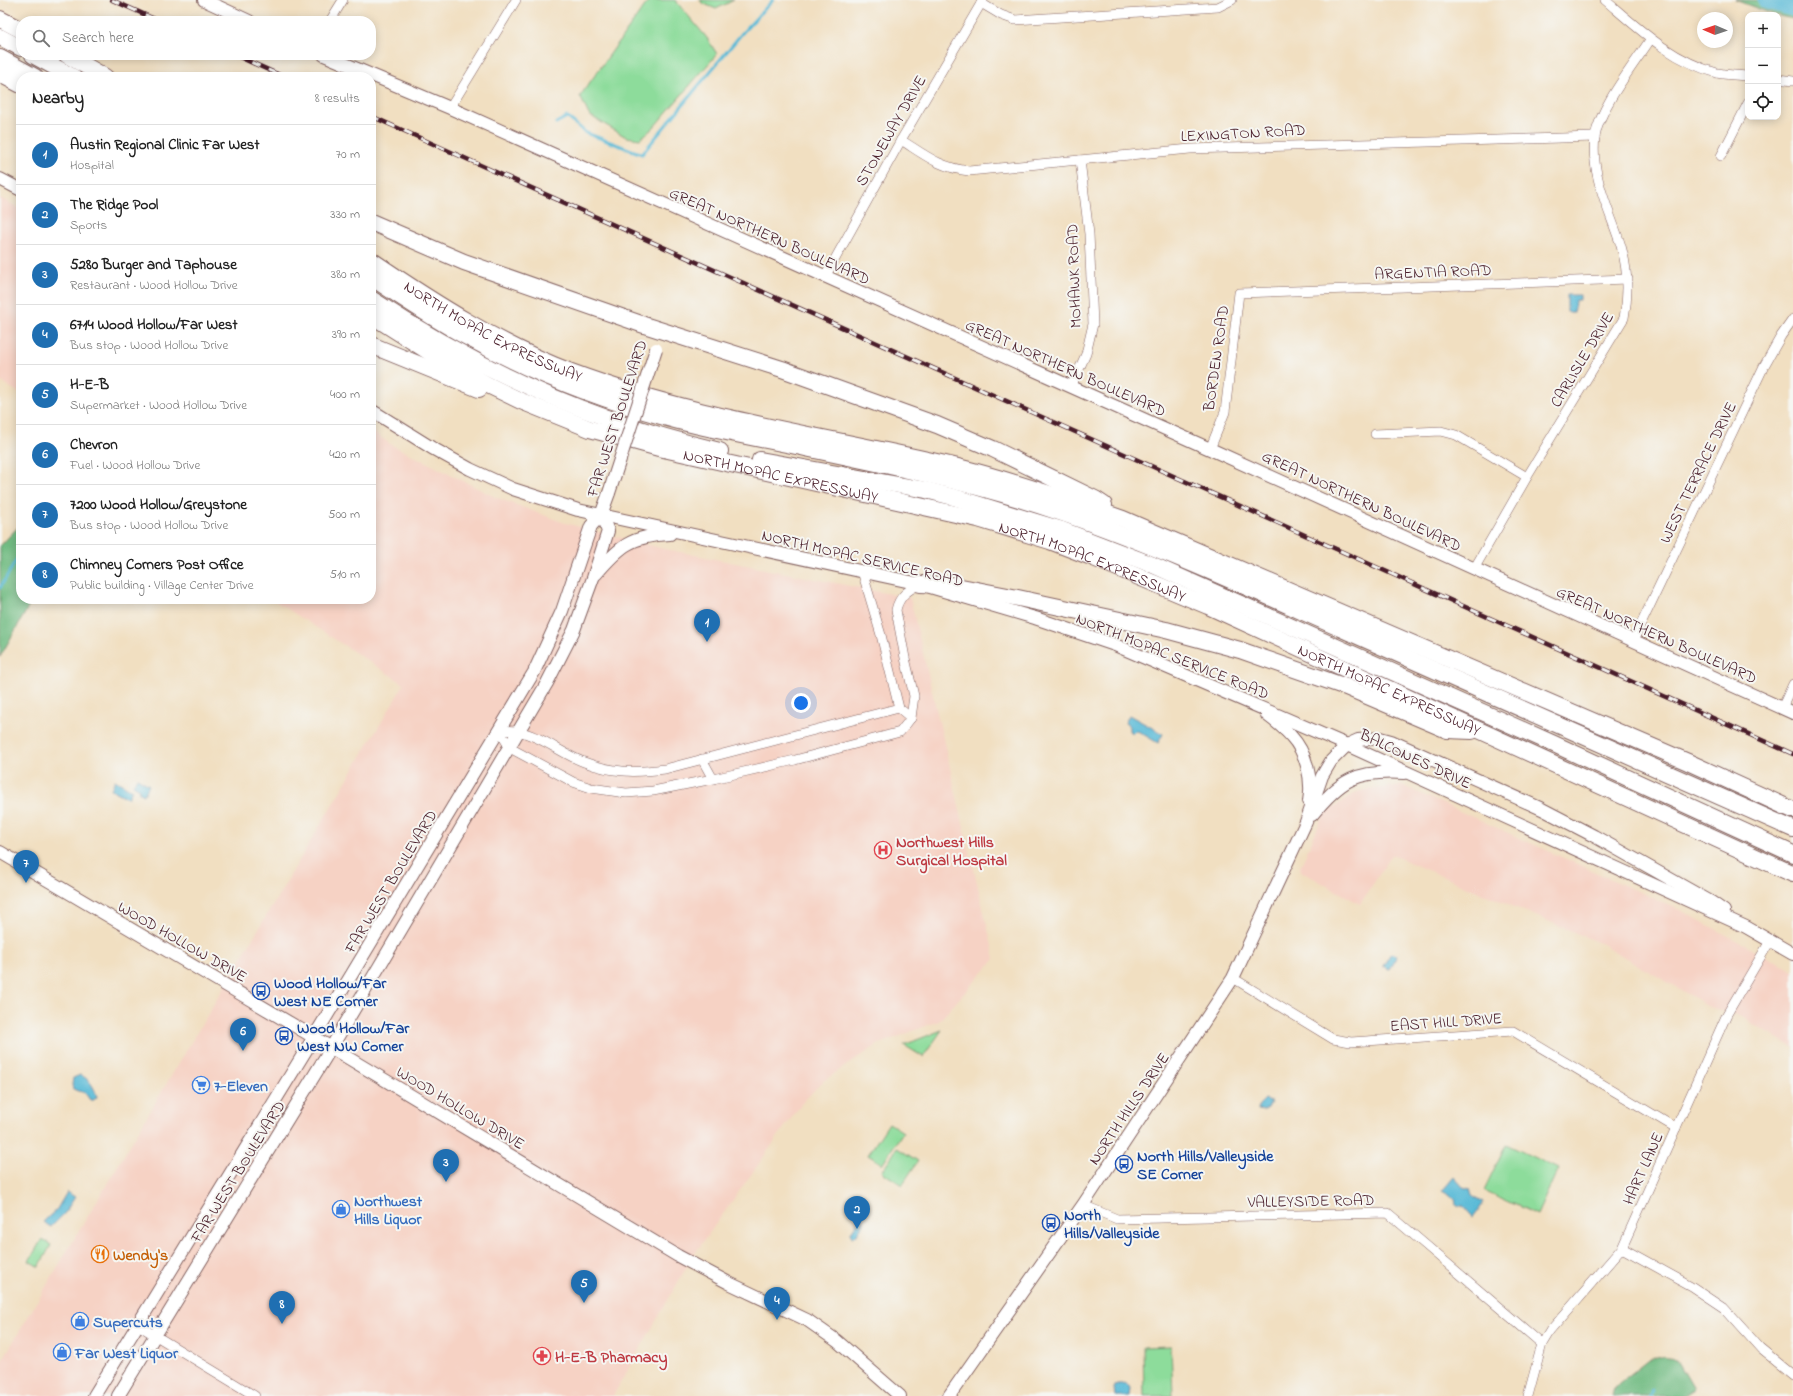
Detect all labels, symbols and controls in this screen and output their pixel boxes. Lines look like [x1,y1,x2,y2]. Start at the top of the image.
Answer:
north arrow [1697,12,1733,48]
map controls [1745,12,1781,120]
button: + [1745,12,1781,48]
search box [16,16,376,60]
icon: search [30,27,52,49]
text: Search here [62,27,134,49]
button: − [1745,48,1781,84]
street label: STONEWAY DRIVE [850,71,933,191]
button: locate [1745,84,1781,120]
text: Nearby [32,86,84,111]
text: 8 results [315,89,360,108]
street label: LEXINGTON ROAD [1180,119,1306,149]
text: Austin Regional Clinic Far West [70,134,260,156]
text: 1 [43,145,47,164]
text: 70 m [336,145,360,164]
text: Hospital [70,156,114,175]
street label: GREAT NORTHERN BOULEVARD [665,182,873,292]
text: The Ridge Pool [70,194,158,216]
text: 2 [42,205,48,224]
text: 330 m [330,205,360,224]
text: Sports [70,216,107,235]
street label: MOHAWK ROAD [1061,223,1089,329]
text: 5280 Burger and Taphouse [70,254,237,276]
street label: ARGENTIA ROAD [1374,259,1492,287]
text: 3 [42,265,48,284]
text: 380 m [331,265,360,284]
street label: NORTH MOPAC EXPRESSWAY [399,275,586,389]
text: Restaurant · Wood Hollow Drive [70,276,238,295]
street label: BORDEN ROAD [1198,304,1236,414]
street label: CARLISLE DRIVE [1545,308,1621,412]
text: 6714 Wood Hollow/Far West [70,314,238,336]
street label: GREAT NORTHERN BOULEVARD [961,314,1169,424]
text: 4 [42,325,48,344]
text: 390 m [332,325,360,344]
text: Bus stop · Wood Hollow Drive [70,336,228,355]
street label: FAR WEST BOULEVARD [581,337,655,501]
text: H-E-B [70,374,109,396]
text: 5 [41,385,49,404]
text: 400 m [330,385,360,404]
text: Supermarket · Wood Hollow Drive [70,396,247,415]
street label: WEST TERRACE DRIVE [1654,398,1744,548]
text: Chevron [70,434,118,456]
street label: NORTH MOPAC EXPRESSWAY [681,444,881,511]
text: 6 [42,445,48,464]
text: 420 m [329,445,360,464]
street label: GREAT NORTHERN BOULEVARD [1257,445,1465,559]
text: Fuel · Wood Hollow Drive [70,456,200,475]
text: 7200 Wood Hollow/Greystone [70,494,247,516]
text: 7 [42,505,48,524]
text: 500 m [328,505,360,524]
text: Bus stop · Wood Hollow Drive [70,516,228,535]
street label: NORTH MOPAC EXPRESSWAY [996,516,1190,610]
street label: NORTH MOPAC SERVICE ROAD [759,524,966,594]
text: Chimney Corners Post Office [70,554,244,576]
text: 8 [43,565,47,584]
text: 510 m [329,565,360,584]
text: Public building · Village Center Drive [70,576,254,595]
street label: GREAT NORTHERN BOULEVARD [1552,581,1760,691]
street label: NORTH MOPAC SERVICE ROAD [1072,607,1272,707]
pin: 1 [694,609,720,642]
street label: NORTH MOPAC EXPRESSWAY [1294,639,1485,744]
your location [791,693,811,713]
street label: BALCONES DRIVE [1354,723,1475,796]
street label: FAR WEST BOULEVARD [339,806,444,959]
place label: Northwest Hills Surgical Hospital [896,831,1007,874]
hospital icon: Northwest Hills Surgical Hospital [873,840,893,860]
pin: 7 [13,850,39,883]
street label: WOOD HOLLOW DRIVE [113,896,251,990]
place label: Wood Hollow/Far West NE Corner [274,972,387,1014]
bus stop icon: Wood Hollow/Far West NE Corner [251,981,271,1001]
street label: EAST HILL DRIVE [1389,1007,1503,1039]
place label: Wood Hollow/Far West NW Corner [297,1017,410,1059]
pin: 6 [230,1018,256,1051]
bus stop icon: Wood Hollow/Far West NW Corner [274,1026,294,1046]
street label: NORTH HILLS DRIVE [1083,1048,1176,1170]
street label: WOOD HOLLOW DRIVE [391,1061,529,1157]
supermarket icon: 7-Eleven [191,1075,211,1095]
place label: 7-Eleven [214,1075,268,1099]
street label: FAR WEST BOULEVARD [185,1096,292,1249]
street label: HART LANE [1617,1129,1671,1209]
place label: North Hills/Valleyside SE Corner [1137,1145,1274,1187]
pin: 3 [433,1149,459,1182]
bus stop icon: North Hills/Valleyside SE Corner [1114,1154,1134,1174]
street label: VALLEYSIDE ROAD [1246,1189,1375,1215]
place label: Northwest Hills Liquor [354,1190,423,1232]
pin: 2 [844,1196,870,1229]
shop icon: Northwest Hills Liquor [331,1199,351,1219]
place label: North Hills/Valleyside [1064,1204,1160,1247]
bus stop icon: North Hills/Valleyside [1041,1213,1061,1233]
restaurant icon: Wendy's [90,1244,110,1264]
place label: Wendy's [113,1244,168,1269]
pin: 5 [571,1270,597,1303]
pin: 4 [764,1287,790,1320]
pin: 8 [269,1291,295,1324]
shop icon: Supercuts [70,1311,90,1331]
place label: Supercuts [93,1311,163,1335]
shop icon: Far West Liquor [52,1342,72,1362]
place label: Far West Liquor [74,1342,179,1366]
pharmacy icon: H-E-B Pharmacy [532,1346,552,1366]
place label: H-E-B Pharmacy [555,1346,667,1371]

